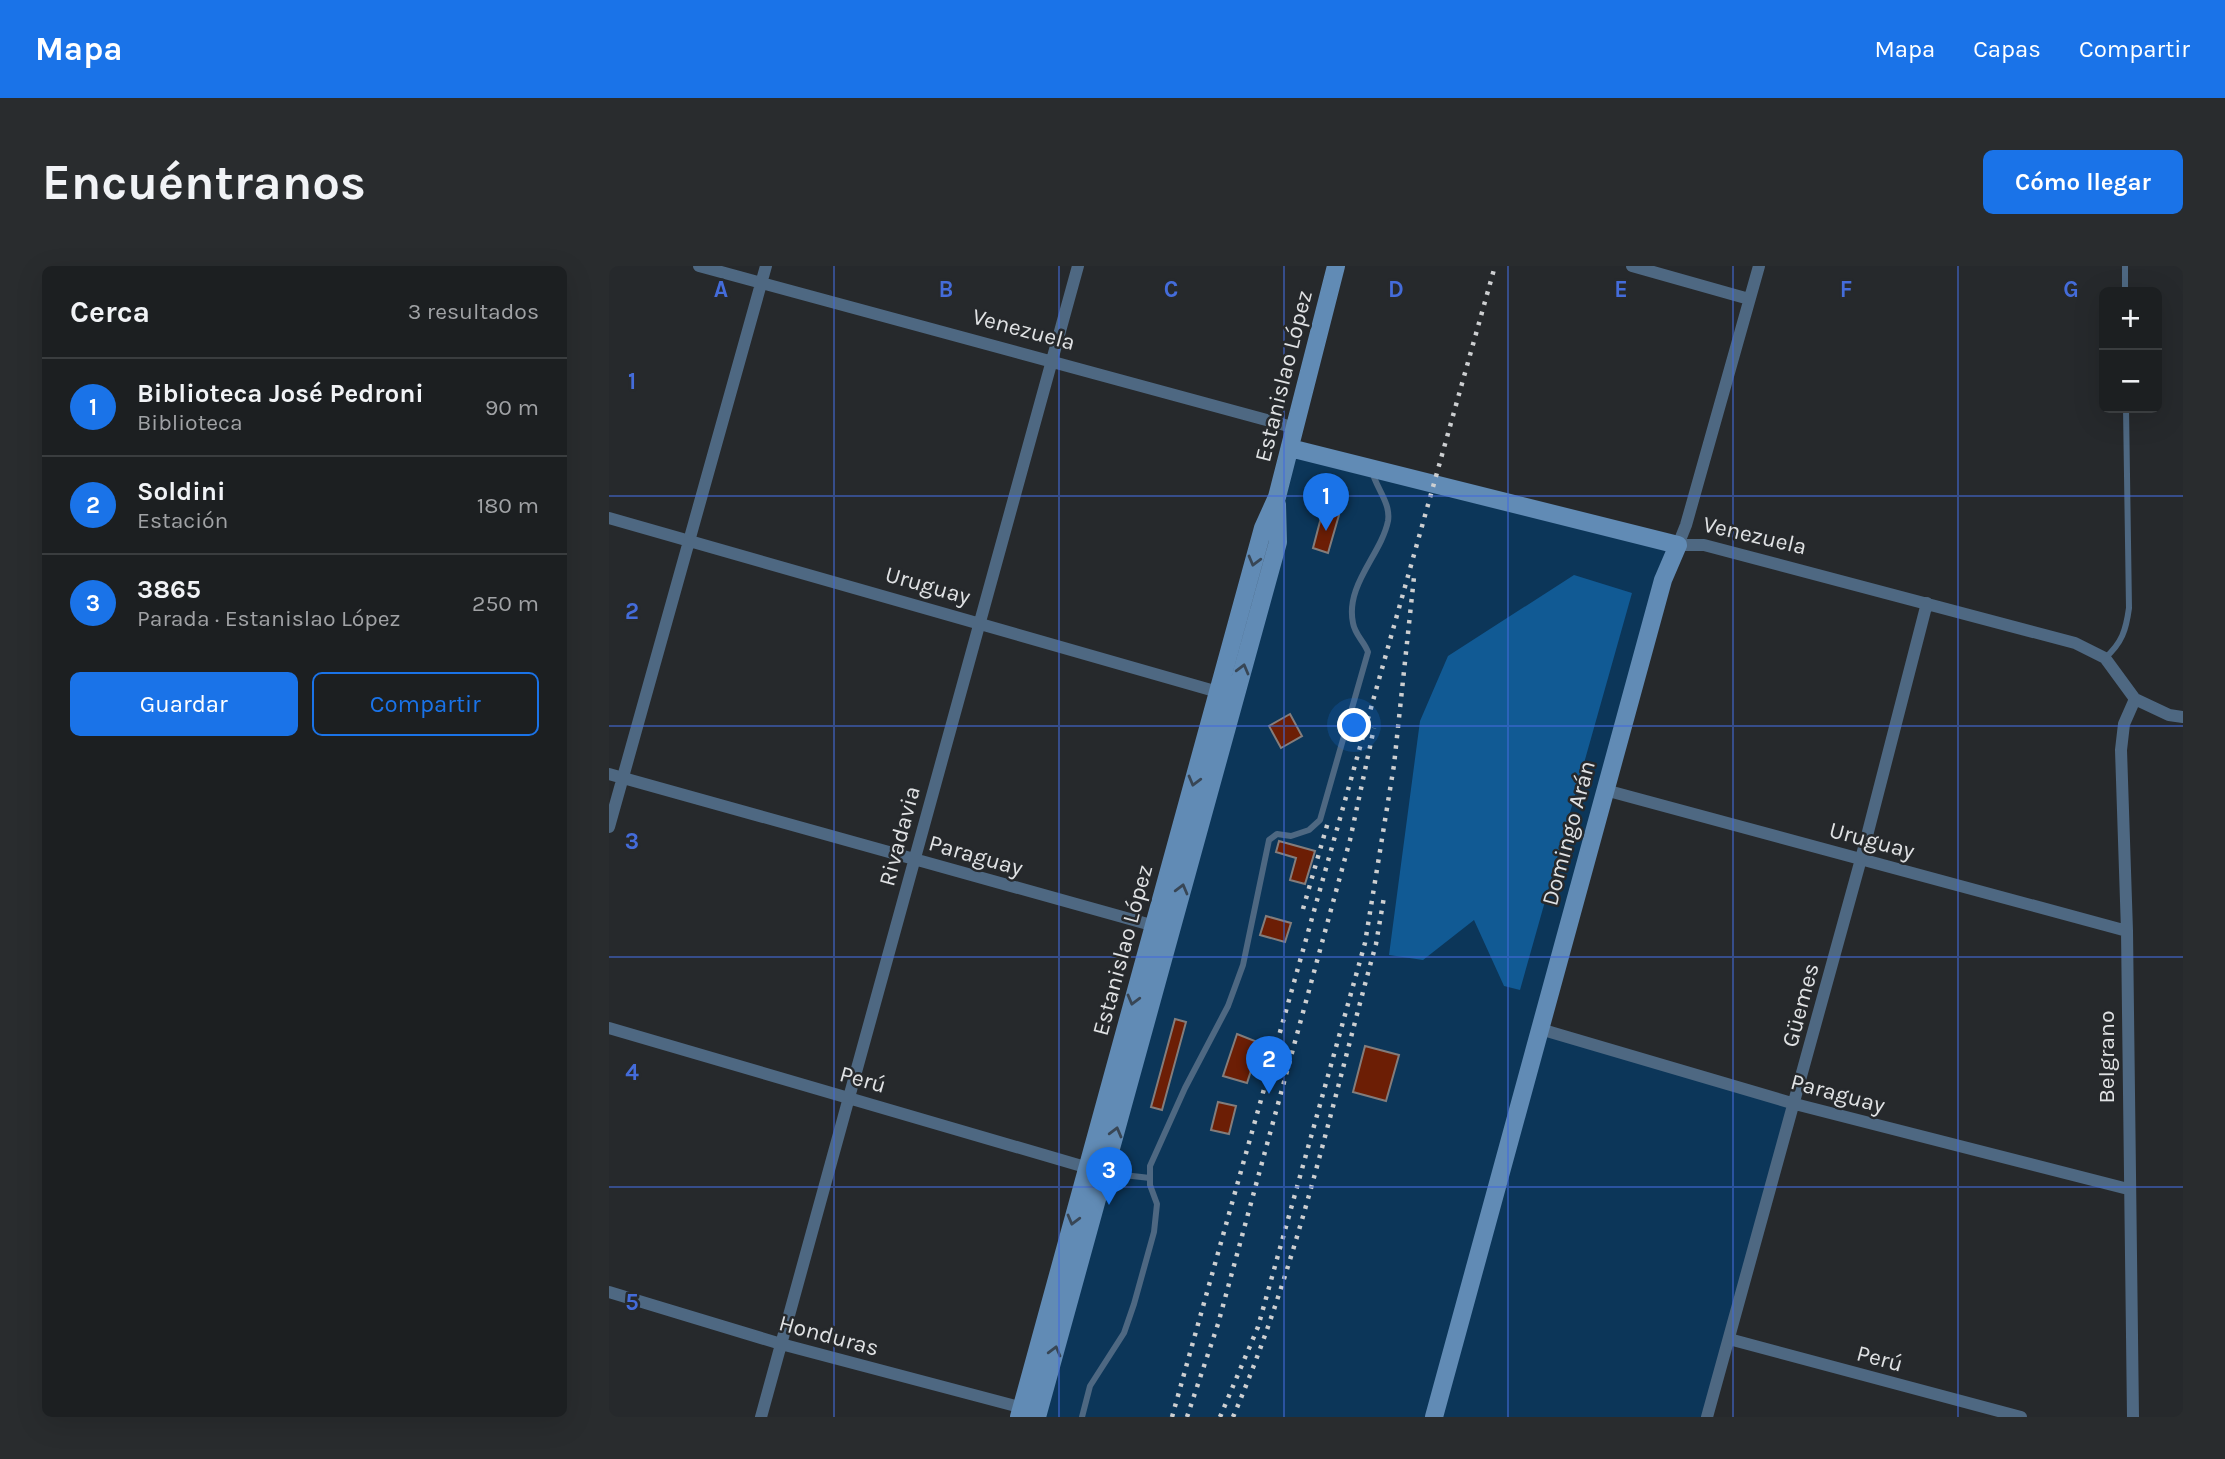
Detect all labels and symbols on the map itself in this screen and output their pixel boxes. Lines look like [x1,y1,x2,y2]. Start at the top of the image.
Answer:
text: A [714,276,728,303]
text: B [939,276,953,303]
text: C [1164,276,1178,303]
text: D [1388,276,1404,303]
text: E [1614,276,1628,303]
text: F [1840,276,1852,303]
text: G [2063,276,2079,303]
street label: Estanislao López [1249,288,1318,465]
street label: Venezuela [969,303,1078,356]
text: 1 [628,368,636,395]
pin: 1 [1303,473,1349,531]
street label: Venezuela [1700,510,1809,561]
one-way arrow [1247,555,1262,567]
street label: Uruguay [882,560,974,611]
text: 2 [625,598,639,625]
one-way arrow [1234,664,1249,676]
your location [1337,708,1371,742]
street label: Domingo Arán [1536,758,1601,909]
one-way arrow [1187,775,1202,787]
street label: Rivadavia [873,783,926,889]
street label: Uruguay [1826,816,1918,865]
text: 3 [625,828,639,855]
street label: Paraguay [926,829,1026,882]
street label: Estanislao López [1087,862,1158,1039]
one-way arrow [1174,883,1189,895]
street label: Güemes [1776,960,1825,1050]
one-way arrow [1127,994,1141,1006]
street label: Belgrano [2093,1011,2120,1103]
pin: 2 [1246,1036,1292,1094]
text: 4 [625,1059,639,1086]
street label: Perú [837,1060,889,1099]
street label: Paraguay [1788,1068,1888,1119]
one-way arrow [1107,1126,1122,1138]
pin: 3 [1086,1147,1132,1205]
one-way arrow [1067,1213,1081,1225]
text: 5 [625,1289,639,1316]
street label: Honduras [776,1309,882,1362]
street label: Perú [1854,1339,1906,1378]
one-way arrow [1047,1345,1062,1357]

